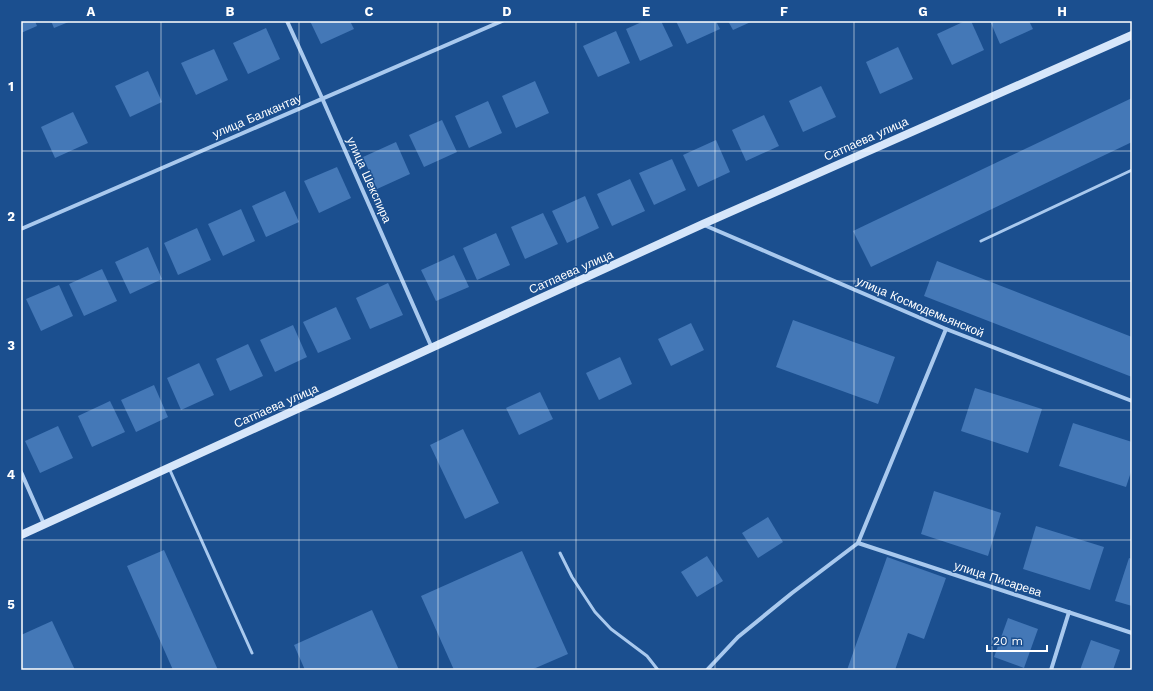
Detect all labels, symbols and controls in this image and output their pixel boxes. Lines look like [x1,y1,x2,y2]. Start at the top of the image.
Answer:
text: A [87,4,96,19]
text: B [226,4,235,19]
text: C [365,4,374,19]
text: D [502,4,512,19]
text: E [642,4,650,19]
text: F [780,4,788,19]
text: G [918,4,928,19]
text: H [1057,4,1067,19]
text: 1 [8,79,14,94]
street label: улица Балкантау [210,91,304,141]
street label: Сатпаева улица [822,114,910,164]
street label: улица Шекспира [344,135,394,225]
text: 2 [7,209,15,224]
street label: Сатпаева улица [527,247,615,297]
street label: улица Космодемьянской [854,274,986,340]
text: 3 [7,338,15,353]
street label: Сатпаева улица [232,381,320,431]
text: 4 [7,467,16,482]
street label: улица Писарева [952,558,1044,600]
text: 5 [7,597,15,612]
scale bar [987,627,1047,653]
text: 20 m [993,634,1023,648]

